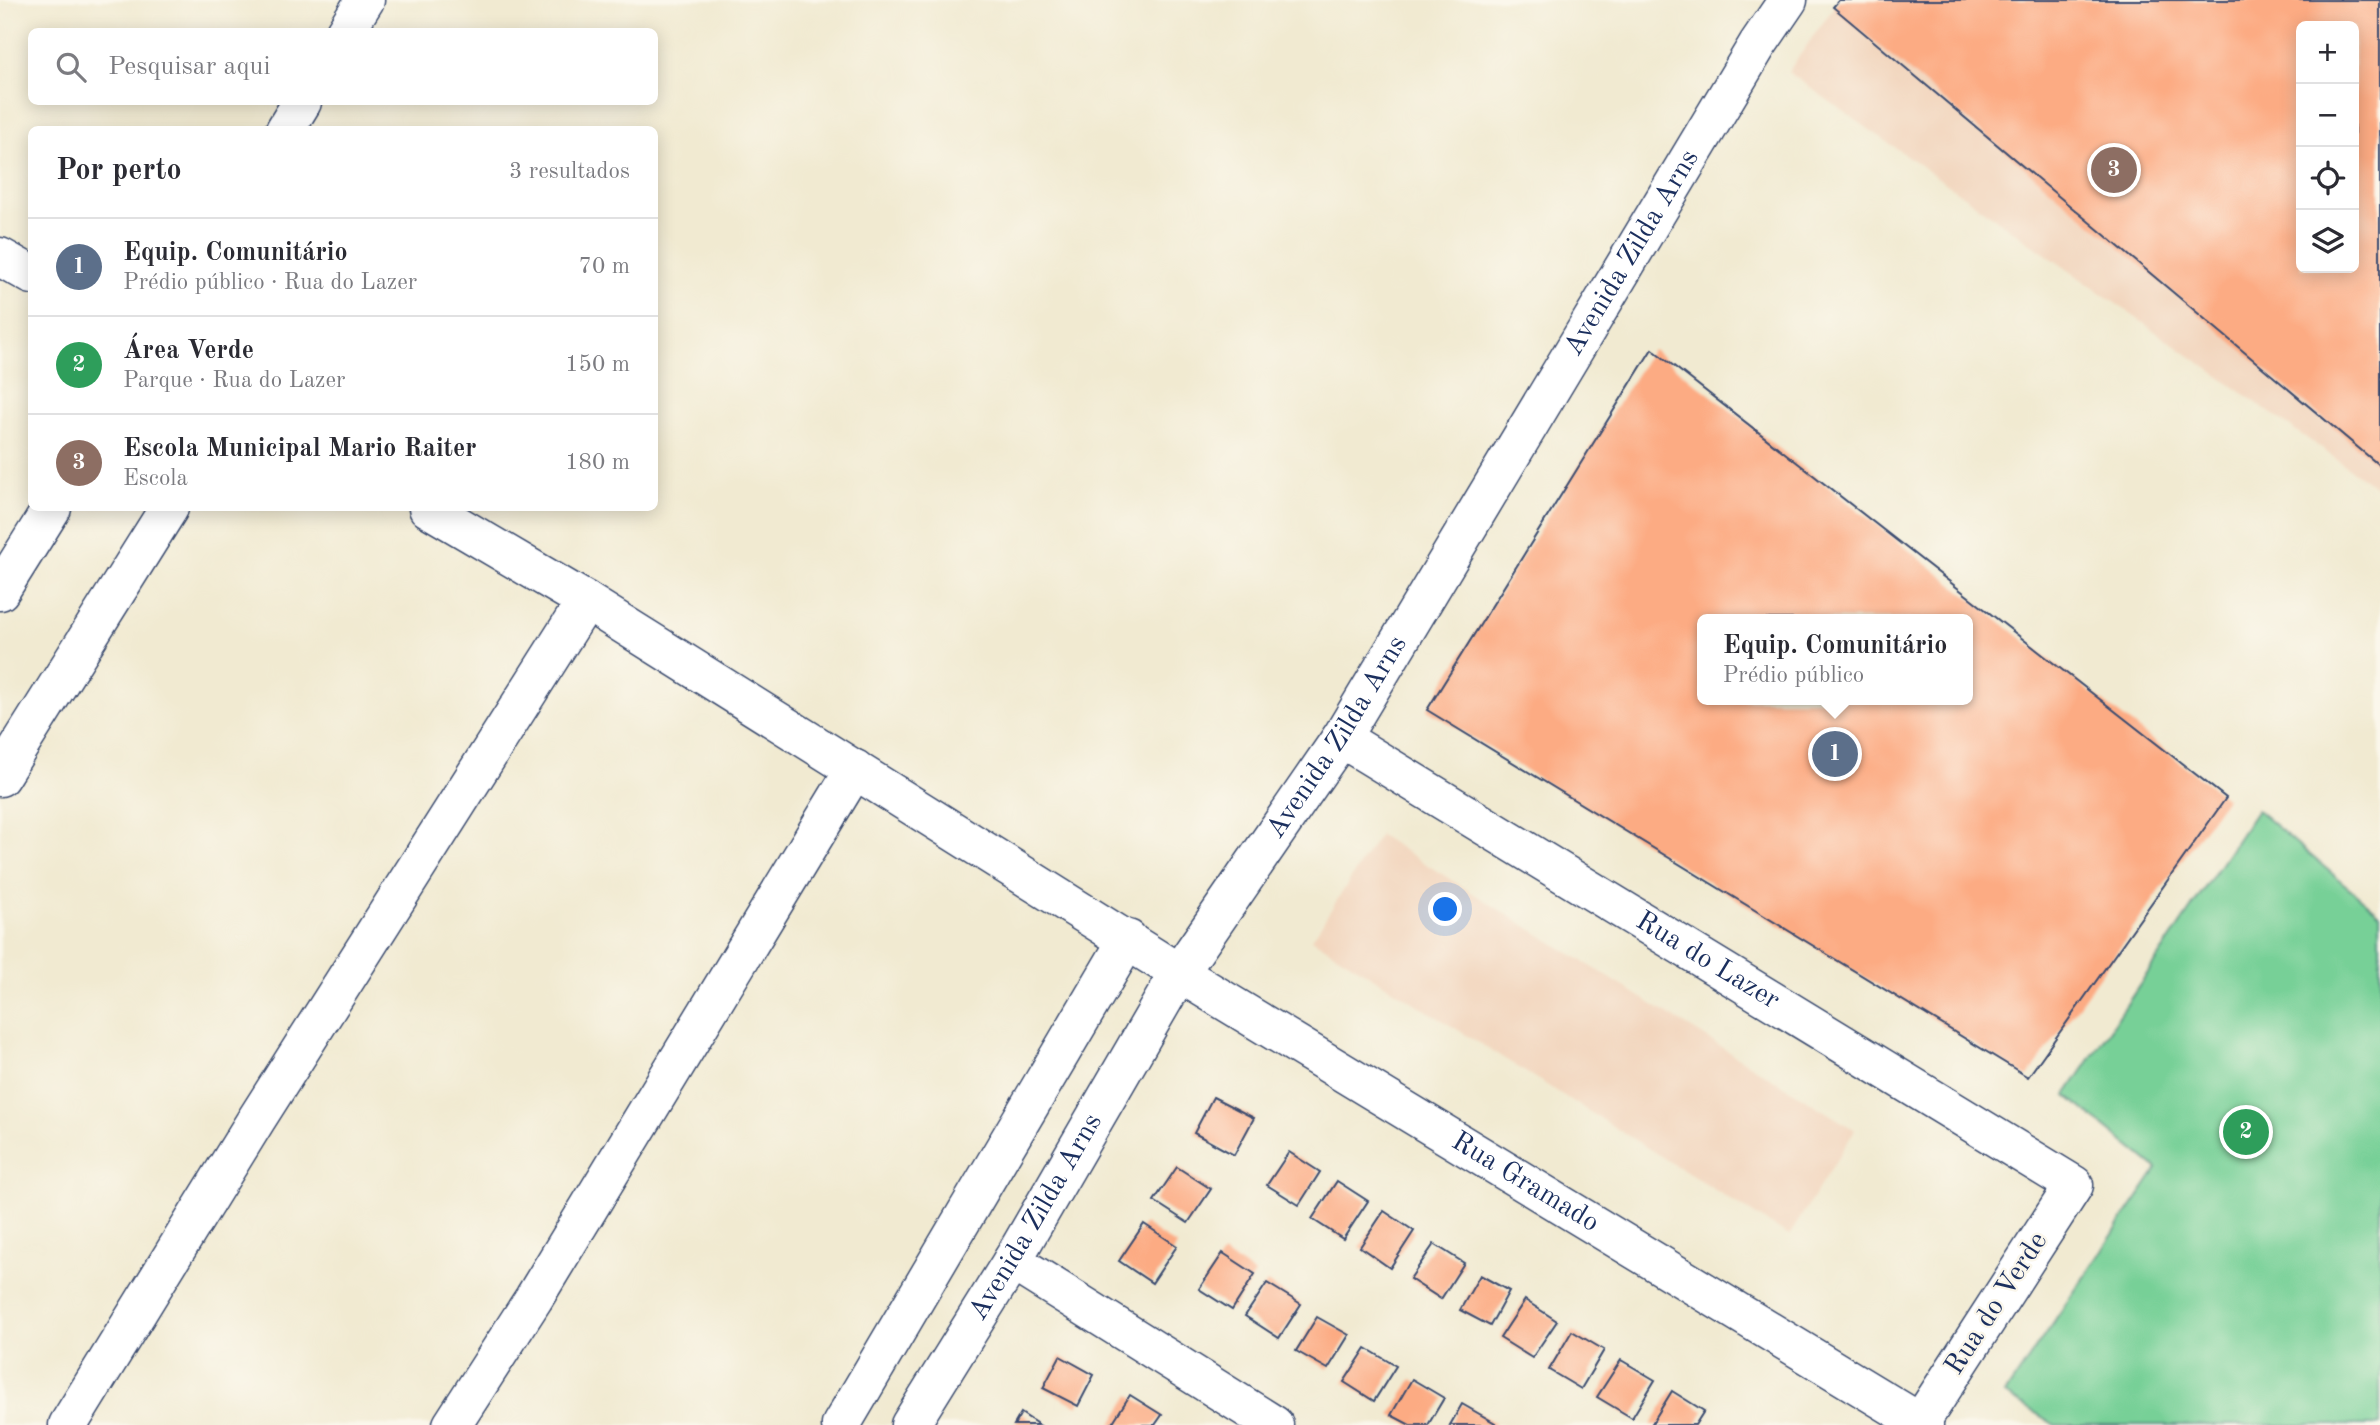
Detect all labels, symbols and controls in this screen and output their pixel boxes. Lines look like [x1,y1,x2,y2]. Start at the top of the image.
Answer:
map controls [2296,21,2359,273]
button: + [2296,21,2359,84]
search box [28,28,658,105]
icon: search [52,48,90,86]
text: Pesquisar aqui [108,54,270,80]
button: − [2296,84,2359,147]
pin: 3 [2091,144,2137,196]
street label: Avenida Zilda Arns [1560,145,1705,361]
button: locate [2296,147,2359,210]
text: Por perto [56,156,182,186]
text: 3 resultados [509,160,630,183]
button: layers [2296,210,2359,273]
text: Equip. Comunitário [123,240,348,266]
text: 1 [72,255,86,278]
text: 70 m [579,255,630,278]
text: Prédio público · Rua do Lazer [123,271,417,294]
text: Área Verde [123,338,254,364]
text: 2 [72,353,86,376]
text: 150 m [565,353,630,376]
text: Parque · Rua do Lazer [123,369,345,392]
text: Escola Municipal Mario Raiter [123,436,477,462]
text: 3 [72,451,86,474]
text: 180 m [565,451,630,474]
text: Escola [123,467,188,490]
popup [1697,614,1973,705]
street label: Avenida Zilda Arns [1262,631,1413,844]
text: Equip. Comunitário [1723,633,1947,659]
text: Prédio público [1723,664,1864,687]
pin: 1 [1812,728,1858,780]
your location [1428,892,1462,926]
street label: Rua do Lazer [1631,907,1784,1016]
pin: 2 [2223,1106,2269,1158]
street label: Avenida Zilda Arns [964,1109,1108,1326]
street label: Rua Gramado [1446,1128,1604,1238]
street label: Rua do Verde [1941,1228,2053,1380]

